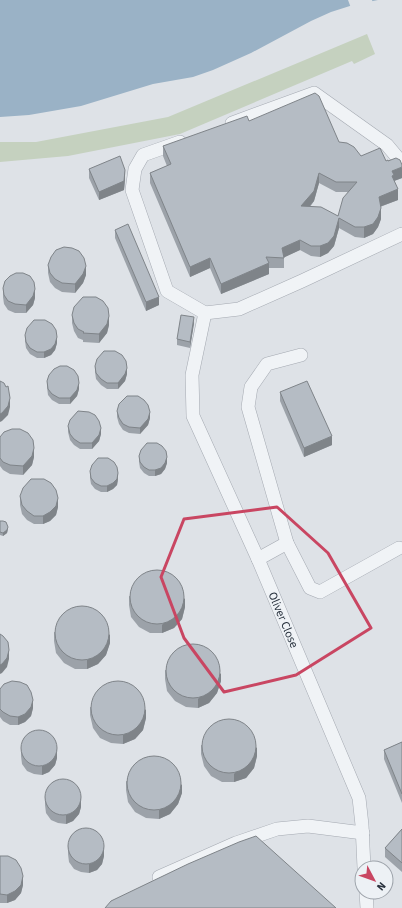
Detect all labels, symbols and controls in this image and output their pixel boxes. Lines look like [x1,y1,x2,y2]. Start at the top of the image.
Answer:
street label: Oliver Close [264,589,302,651]
north arrow [354,860,394,900]
text: N [373,879,389,894]

